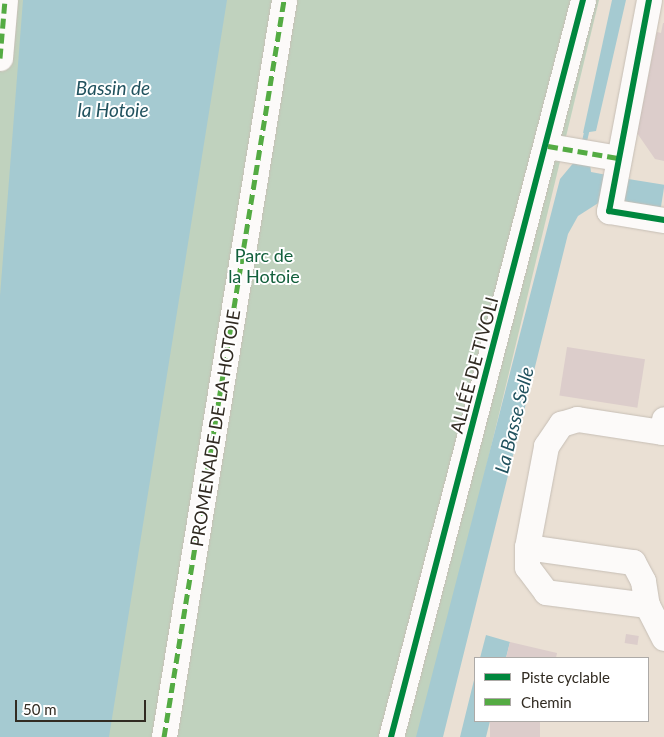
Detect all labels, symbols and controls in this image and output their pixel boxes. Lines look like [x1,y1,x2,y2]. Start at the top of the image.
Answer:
water label: Bassin de la Hotoie [76,77,150,121]
park label: Parc de la Hotoie [228,245,300,288]
street label: ALLÉE DE TIVOLI [445,294,503,436]
street label: PROMENADE DE LA HOTOIE [186,308,244,548]
water label: La Basse Selle [490,364,538,476]
legend [474,657,649,722]
text: Piste cyclable [521,668,610,686]
scale bar [18,690,149,722]
text: Chemin [521,693,572,711]
text: 50 m [23,700,57,718]

